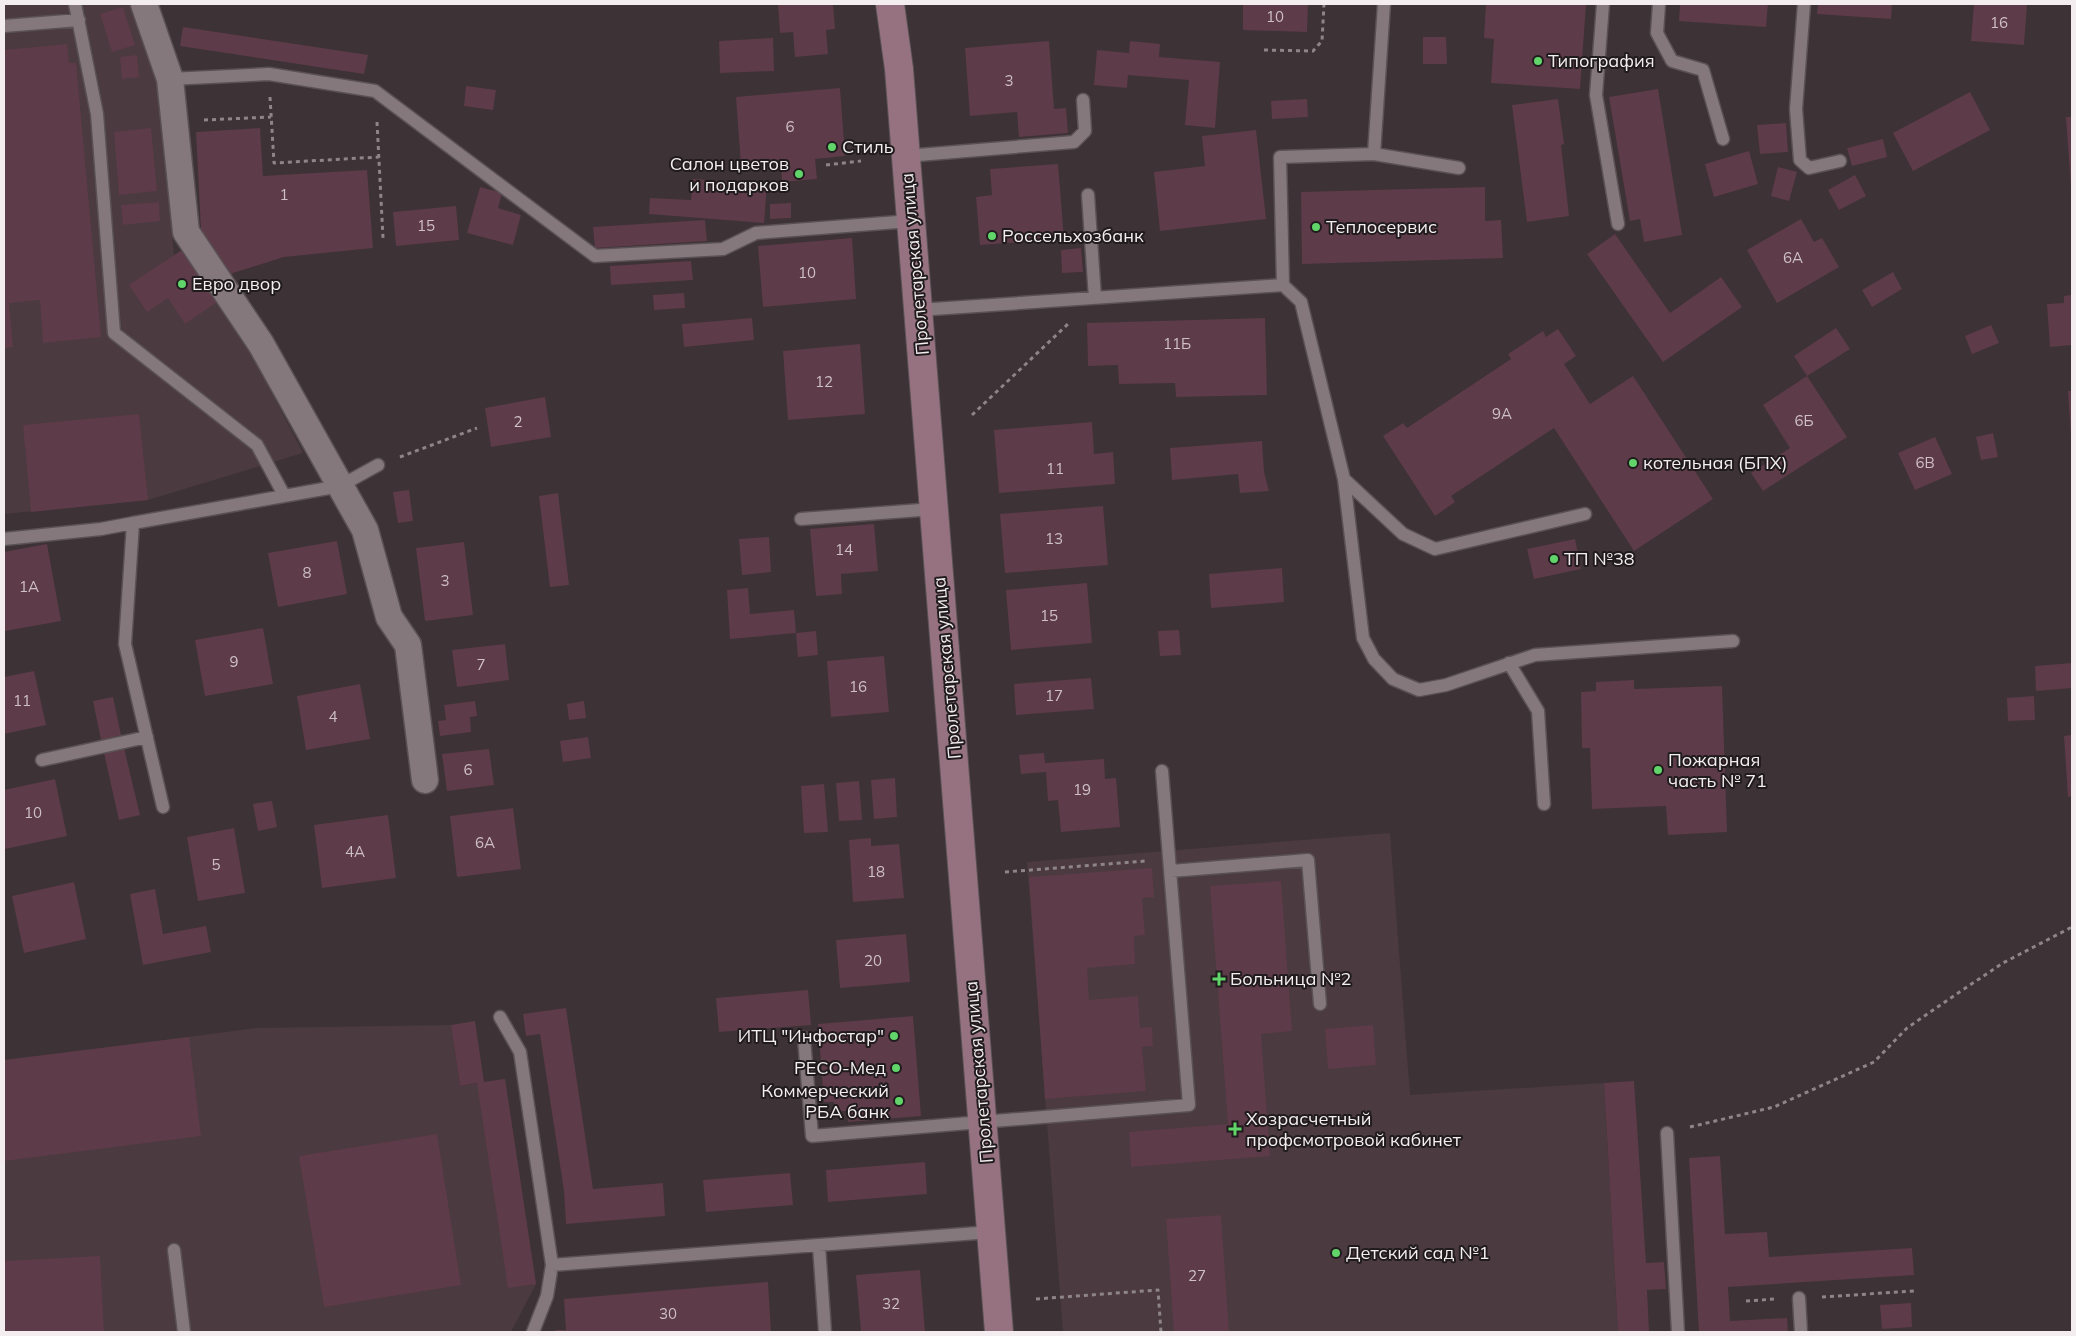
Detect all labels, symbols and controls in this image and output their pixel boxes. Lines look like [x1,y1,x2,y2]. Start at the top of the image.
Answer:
house number: 10 [1266,7,1284,26]
house number: 16 [1990,13,2008,32]
place label: Типография [1548,49,1655,72]
marker: Типография [1532,55,1544,67]
house number: 3 [1004,71,1014,90]
house number: 6 [785,117,795,136]
place label: Стиль [842,135,894,158]
marker: Стиль [826,141,838,153]
place label: Салон цветов и подарков [670,152,789,196]
marker: Салон цветов и подарков [793,168,805,180]
street label: Пролетарская улица [895,172,934,356]
house number: 1 [279,185,289,204]
place label: Теплосервис [1326,215,1437,238]
house number: 15 [417,216,435,235]
marker: Теплосервис [1310,221,1322,233]
place label: Россельхозбанк [1002,224,1144,247]
marker: Россельхозбанк [986,230,998,242]
house number: 6А [1783,248,1803,267]
house number: 10 [798,263,816,282]
place label: Евро двор [192,272,281,295]
marker: Евро двор [176,278,188,290]
house number: 11Б [1163,334,1191,353]
house number: 12 [815,372,833,391]
house number: 9А [1492,404,1512,423]
house number: 6Б [1794,411,1814,430]
house number: 2 [513,412,523,431]
place label: котельная (БПХ) [1643,451,1787,474]
house number: 6В [1915,453,1935,472]
marker: котельная (БПХ) [1627,457,1639,469]
house number: 11 [1046,459,1064,478]
house number: 13 [1045,529,1063,548]
house number: 14 [835,540,853,559]
place label: ТП №38 [1564,547,1635,570]
marker: ТП №38 [1548,553,1560,565]
house number: 8 [302,563,312,582]
house number: 3 [440,571,450,590]
street label: Пролетарская улица [927,576,966,760]
house number: 1А [19,577,39,596]
house number: 15 [1040,606,1058,625]
house number: 9 [229,652,239,671]
house number: 7 [476,655,486,674]
house number: 16 [849,677,867,696]
house number: 17 [1045,686,1063,705]
house number: 11 [13,691,31,710]
house number: 4 [328,707,338,726]
place label: Пожарная часть № 71 [1668,748,1767,792]
house number: 6 [463,760,473,779]
marker: Пожарная часть № 71 [1652,764,1664,776]
house number: 19 [1073,780,1091,799]
house number: 10 [24,803,42,822]
house number: 6А [475,833,495,852]
house number: 4А [345,842,365,861]
house number: 5 [211,855,221,874]
house number: 18 [867,862,885,881]
house number: 20 [864,951,882,970]
place label: Больница №2 [1230,967,1351,990]
marker: Больница №2 [1212,972,1226,986]
street label: Пролетарская улица [959,980,998,1164]
place label: ИТЦ "Инфостар" [738,1024,884,1047]
marker: ИТЦ "Инфостар" [888,1030,900,1042]
place label: РЕСО-Мед [794,1056,886,1079]
marker: РЕСО-Мед [890,1062,902,1074]
place label: Коммерческий РБА банк [761,1079,889,1123]
marker: Коммерческий РБА банк [893,1095,905,1107]
place label: Хозрасчетный профсмотровой кабинет [1246,1107,1462,1151]
marker: Хозрасчетный профсмотровой кабинет [1228,1122,1242,1136]
place label: Детский сад №1 [1346,1241,1490,1264]
marker: Детский сад №1 [1330,1247,1342,1259]
house number: 27 [1188,1266,1206,1285]
house number: 32 [882,1294,900,1313]
house number: 30 [659,1304,677,1323]

